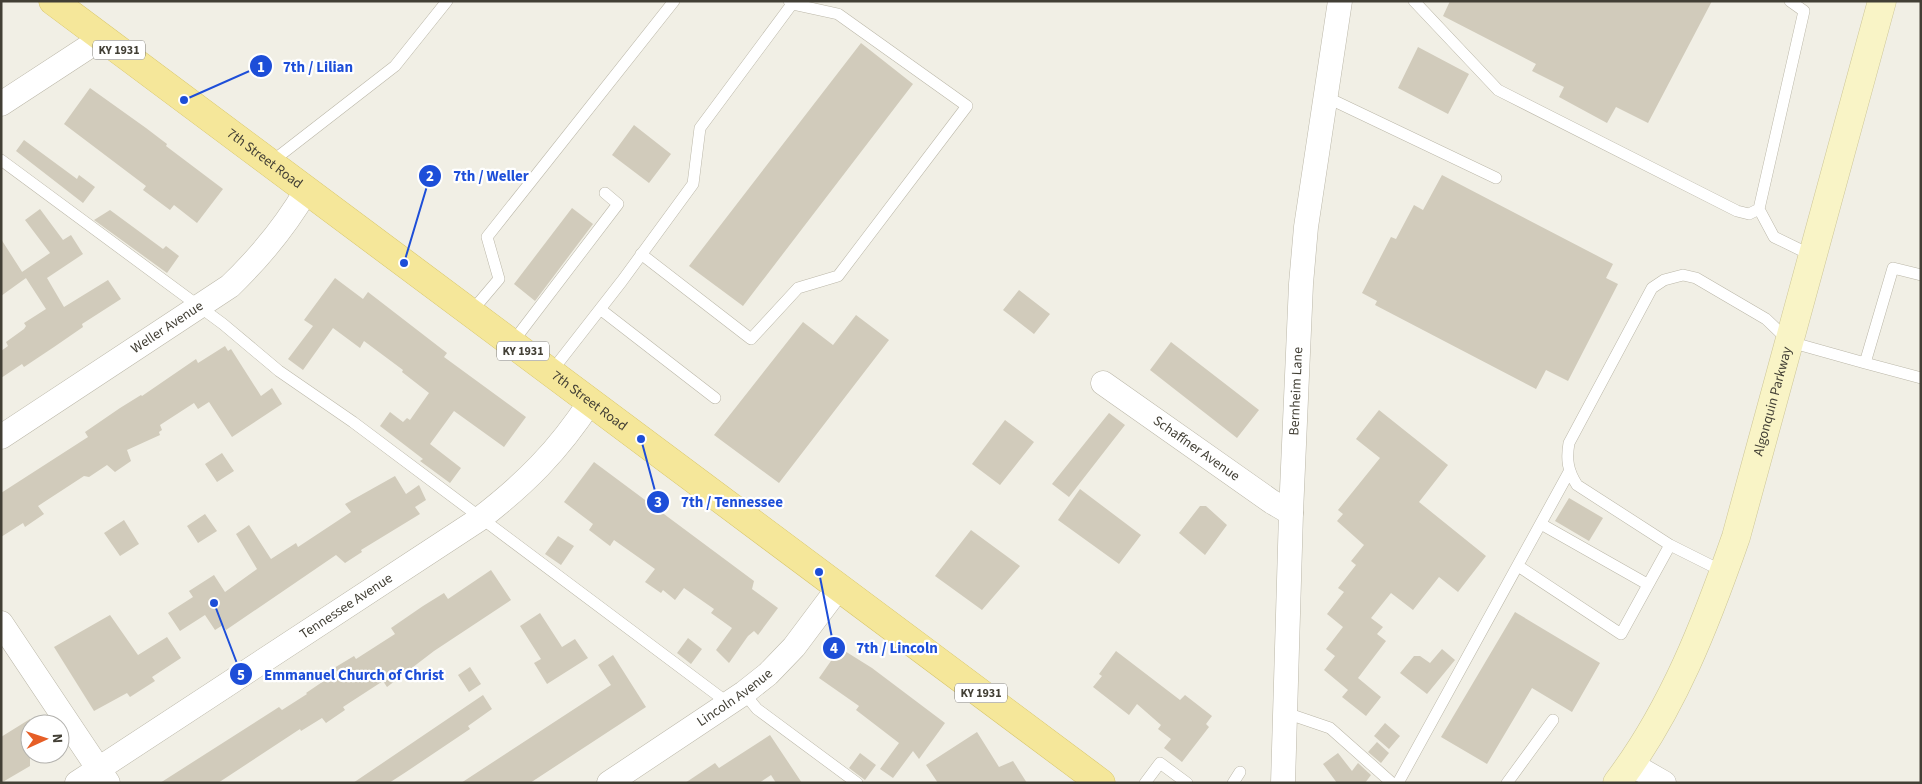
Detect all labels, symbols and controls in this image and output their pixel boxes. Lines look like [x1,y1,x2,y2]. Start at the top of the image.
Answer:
road number: KY 1931 [93,40,145,60]
callout: 7th / Lilian [248,51,363,81]
text: 1 [257,57,265,78]
text: 7th / Lilian [283,57,353,78]
street label: 7th Street Road [222,124,307,194]
callout: 7th / Weller [418,161,538,191]
text: 2 [426,166,434,187]
text: 7th / Weller [453,166,529,187]
street label: Weller Avenue [127,296,207,359]
road number: KY 1931 [497,342,549,361]
street label: Algonquin Parkway [1749,344,1797,458]
street label: Bernheim Lane [1284,346,1308,436]
street label: 7th Street Road [547,366,631,436]
street label: Schaffner Avenue [1149,411,1244,486]
callout: 7th / Tennessee [646,487,793,517]
text: 3 [654,492,662,513]
text: 7th / Tennessee [681,492,783,513]
street label: Tennessee Avenue [296,569,397,644]
callout: 7th / Lincoln [821,633,948,663]
text: 4 [830,638,838,659]
text: 7th / Lincoln [856,638,938,659]
callout: Emmanuel Church of Christ [229,659,454,689]
street label: Lincoln Avenue [693,664,778,732]
text: 5 [237,665,245,686]
text: Emmanuel Church of Christ [264,665,444,686]
road number: KY 1931 [955,684,1007,702]
north arrow [20,714,70,764]
text: N [47,733,67,744]

